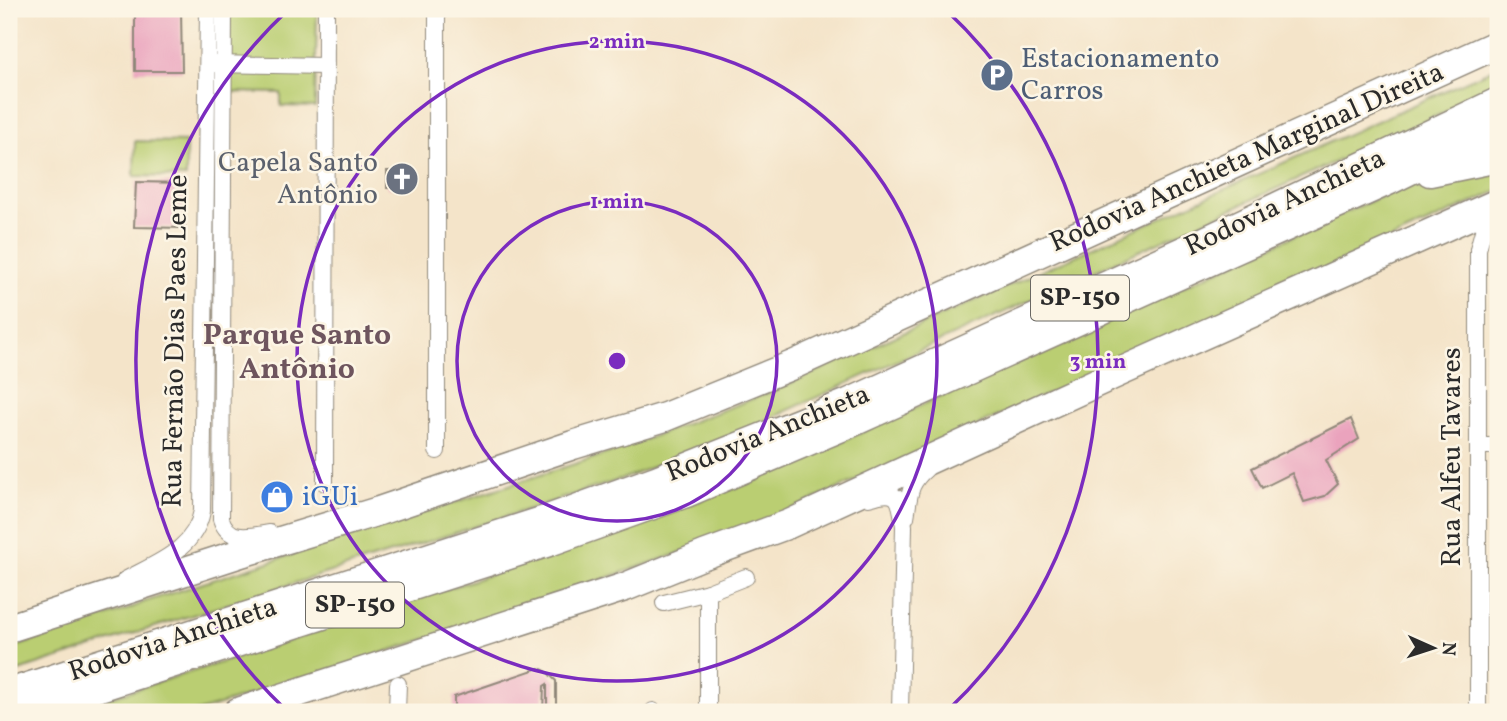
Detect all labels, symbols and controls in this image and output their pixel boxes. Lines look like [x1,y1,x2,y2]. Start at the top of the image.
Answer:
text: 2 min [589,28,645,57]
place label: Estacionamento Carros [1021,40,1219,111]
parking icon: Estacionamento Carros [978,56,1016,94]
street label: Rodovia Anchieta Marginal Direita [1045,56,1449,260]
street label: Rodovia Anchieta [1180,142,1390,264]
place label: Capela Santo Antônio [218,144,378,215]
church icon: Capela Santo Antônio [383,160,421,198]
street label: Rua Fernão Dias Paes Leme [154,174,198,508]
text: 1 min [590,188,644,217]
road number: SP-150 [1031,276,1129,320]
district label: Parque Santo Antônio [203,315,391,391]
street label: Rua Alfeu Tavares [1433,347,1472,567]
text: 3 min [1070,348,1126,377]
centre of rings [605,349,629,373]
street label: Rodovia Anchieta [660,375,876,493]
shop icon: iGUi [258,478,296,516]
place label: iGUi [302,478,358,517]
road number: SP-150 [306,582,404,628]
street label: Rodovia Anchieta [64,588,282,692]
north arrow [1398,612,1468,682]
text: N [1435,641,1461,657]

